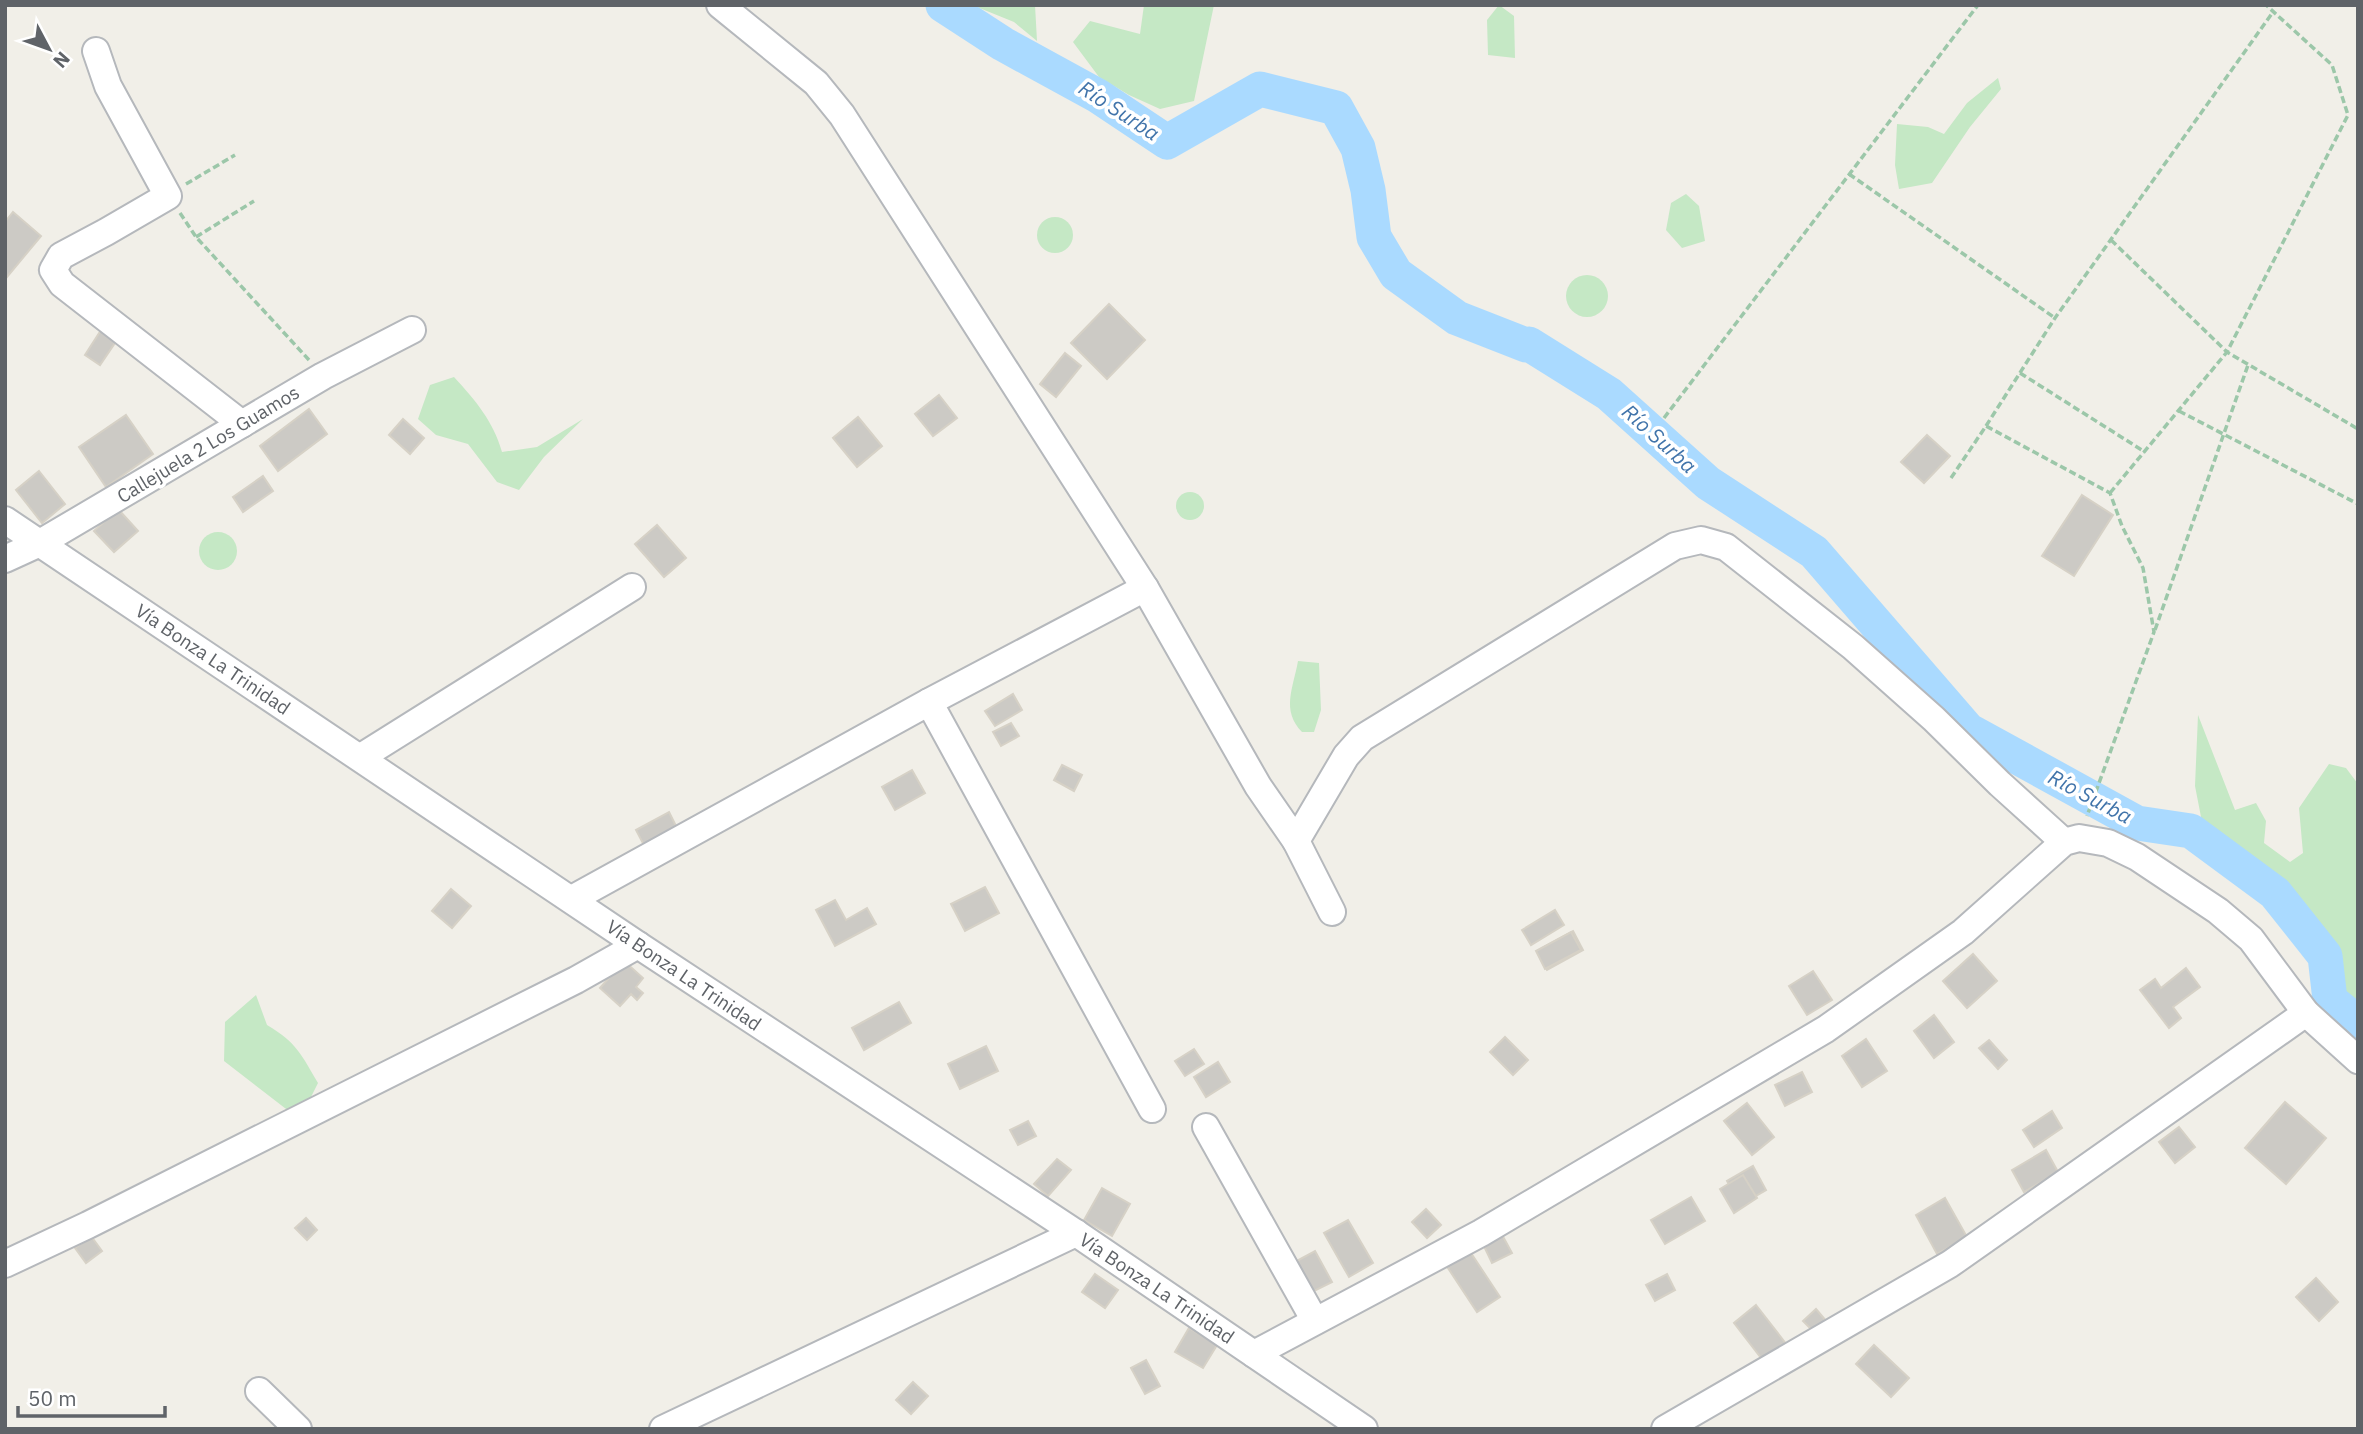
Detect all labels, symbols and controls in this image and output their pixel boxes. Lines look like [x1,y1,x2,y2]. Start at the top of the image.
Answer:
north arrow [14,14,84,84]
text: N [48,47,75,73]
water label: Río Surba [1074,74,1165,147]
street label: Callejuela 2 Los Guamos [112,380,304,508]
water label: Río Surba [1616,397,1703,479]
street label: Vía Bonza La Trinidad [131,598,295,720]
water label: Río Surba [2044,762,2137,830]
street label: Vía Bonza La Trinidad [602,914,766,1036]
street label: Vía Bonza La Trinidad [1075,1227,1239,1349]
scale bar [18,1374,164,1418]
text: 50 m [28,1384,77,1412]

